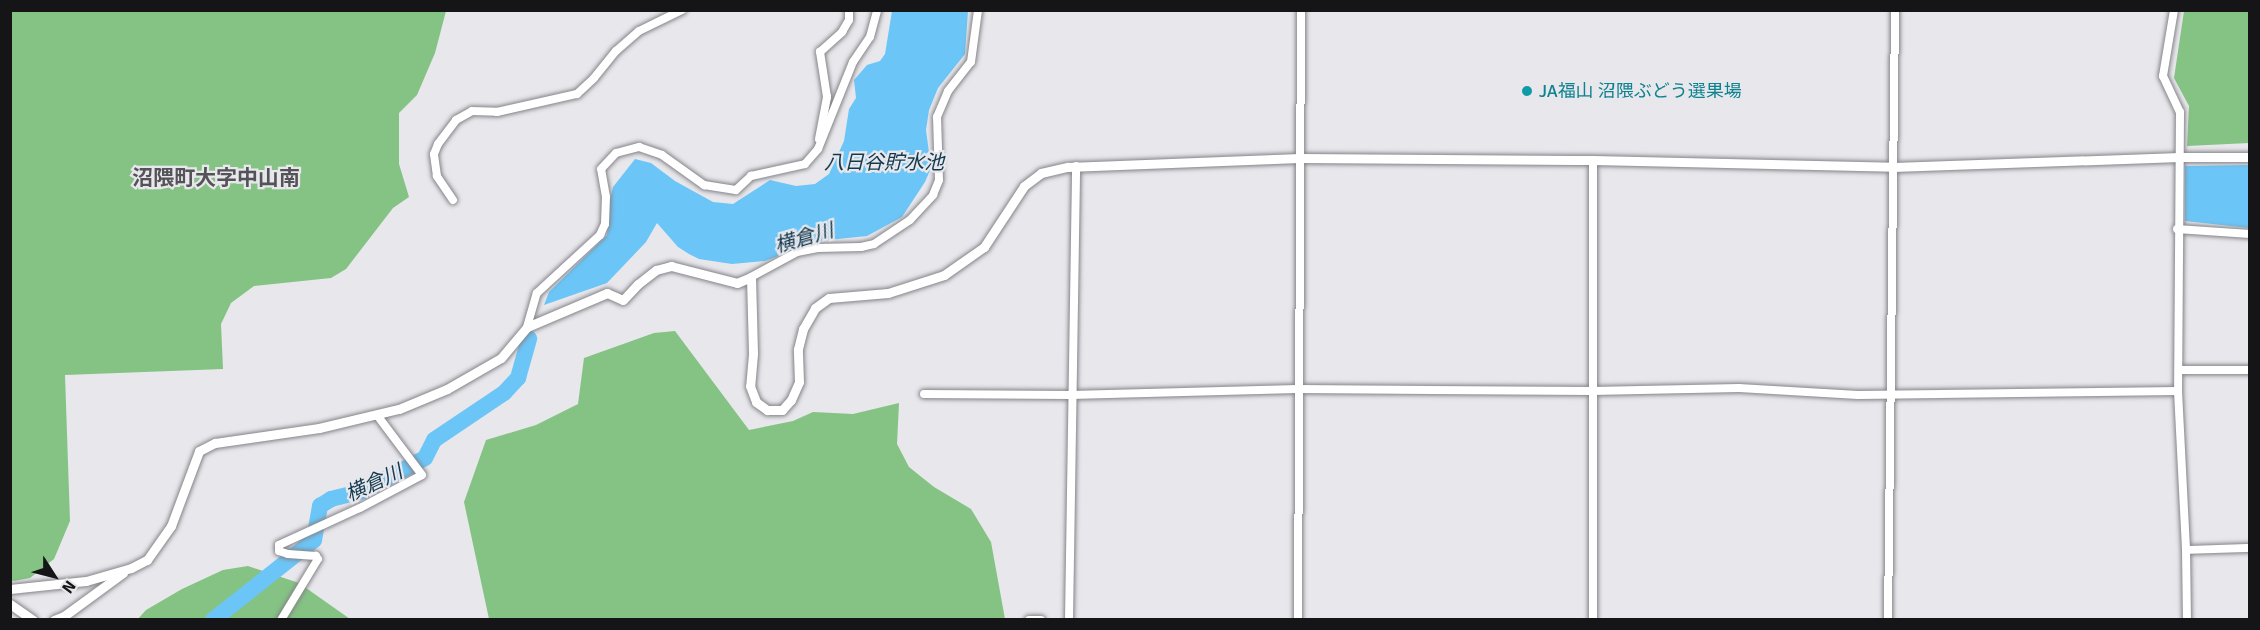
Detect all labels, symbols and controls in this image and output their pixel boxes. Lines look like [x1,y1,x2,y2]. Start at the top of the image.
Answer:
place label: JA福山 沼隈ぶどう選果場 [1539,80,1742,102]
marker: JA福山 沼隈ぶどう選果場 [1520,84,1534,98]
water label: 八日谷貯水池 [824,150,944,174]
district label: 沼隈町大字中山南 [132,165,300,191]
water label: 横倉川 [772,218,836,258]
water label: 横倉川 [342,459,406,507]
north arrow [24,546,84,606]
text: N [57,576,80,597]

